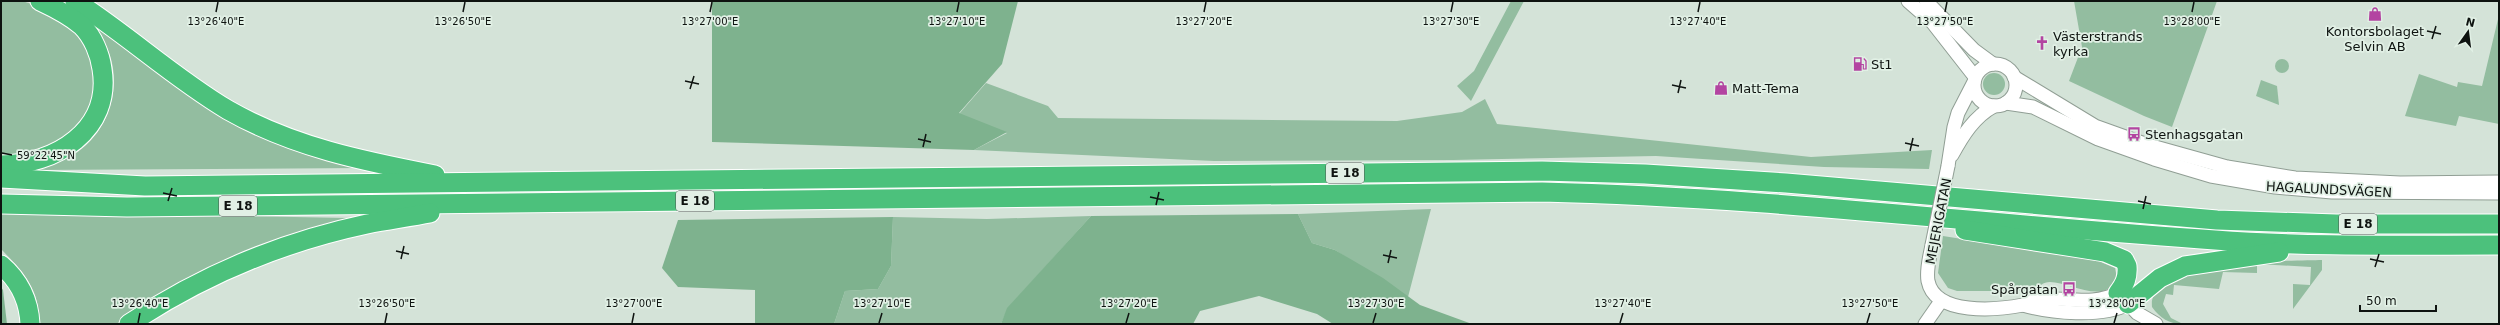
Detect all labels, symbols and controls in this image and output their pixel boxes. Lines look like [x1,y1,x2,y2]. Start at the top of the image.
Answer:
shop icon: Kontorsbolaget Selvin AB [2367,6,2383,22]
north arrow [2448,12,2488,52]
text: N [2464,15,2476,30]
text: 13°26'40"E [188,16,244,27]
text: 13°26'50"E [435,16,491,27]
text: 13°27'00"E [682,16,738,27]
text: 13°27'10"E [929,16,985,27]
text: 13°27'20"E [1176,16,1232,27]
text: 13°27'30"E [1423,16,1479,27]
text: 13°27'40"E [1670,16,1726,27]
text: 13°27'50"E [1917,16,1973,27]
text: 13°28'00"E [2164,16,2220,27]
place label: Kontorsbolaget Selvin AB [2326,24,2424,54]
place label: Västerstrands kyrka [2053,29,2143,59]
church icon: Västerstrands kyrka [2034,35,2050,51]
fuel station icon: St1 [1852,56,1868,72]
place label: St1 [1871,57,1893,72]
shop icon: Matt-Tema [1713,80,1729,96]
place label: Matt-Tema [1732,81,1799,96]
bus stop icon: Stenhagsgatan [2126,126,2142,142]
place label: Stenhagsgatan [2145,127,2243,142]
text: 59°22'45"N [17,150,75,161]
road number: E 18 [1326,163,1364,183]
street label: MEJERIGATAN [1923,177,1954,266]
street label: HAGALUNDSVÄGEN [2266,179,2392,200]
road number: E 18 [676,191,714,211]
road number: E 18 [219,196,257,216]
road number: E 18 [2339,214,2377,234]
bus stop icon: Spårgatan [2061,281,2077,297]
place label: Spårgatan [1991,282,2058,297]
scale bar [2360,287,2436,313]
text: 50 m [2366,294,2397,308]
text: 13°26'40"E [112,298,168,309]
text: 13°26'50"E [359,298,415,309]
text: 13°27'00"E [606,298,662,309]
text: 13°27'10"E [854,298,910,309]
text: 13°27'20"E [1101,298,1157,309]
text: 13°27'30"E [1348,298,1404,309]
text: 13°27'40"E [1595,298,1651,309]
text: 13°27'50"E [1842,298,1898,309]
text: 13°28'00"E [2089,298,2145,309]

